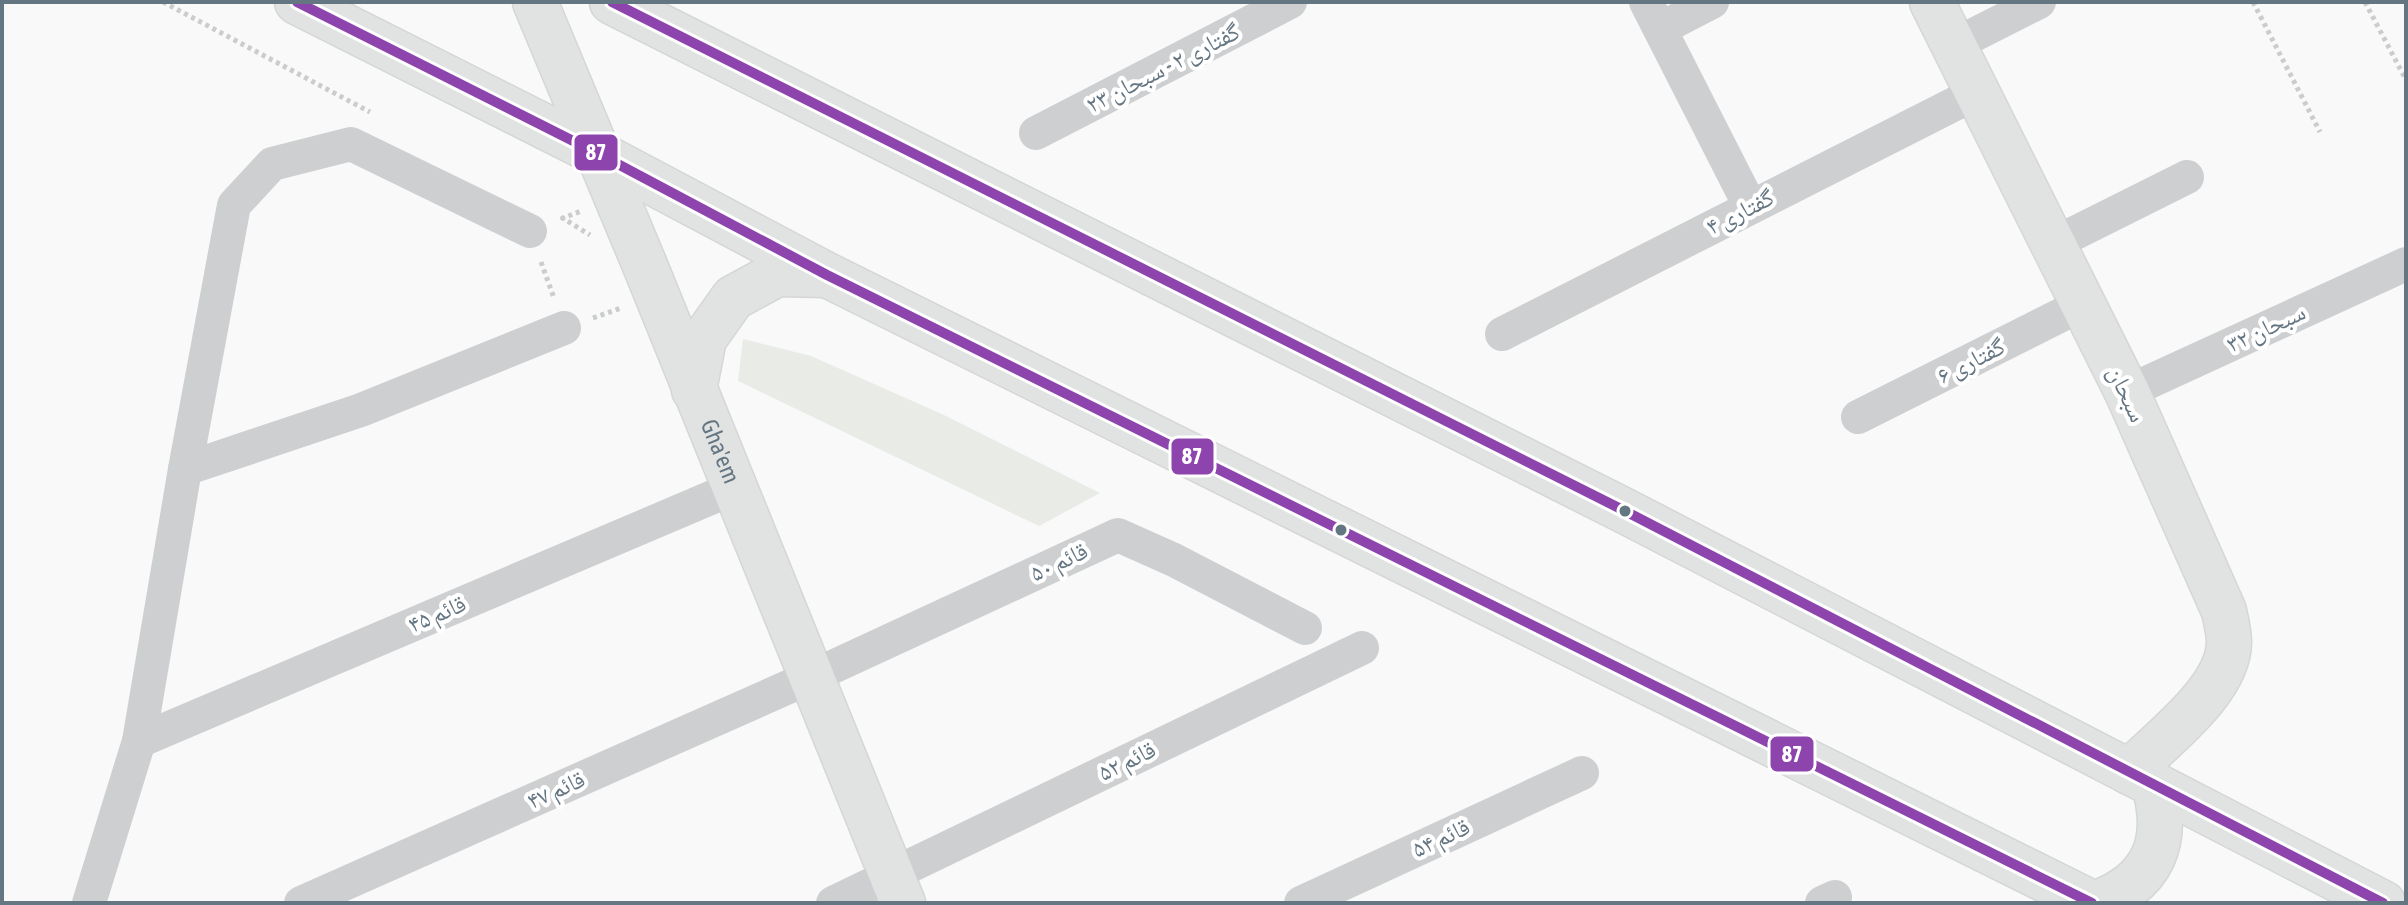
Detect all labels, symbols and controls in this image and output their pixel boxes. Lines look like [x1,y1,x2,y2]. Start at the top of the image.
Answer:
street label: گفتاری ۲ - سبحان ۲۳ [1082,17,1244,119]
line badge: 87 [573,133,619,172]
text: 87 [586,139,606,165]
street label: گفتاری ۴ [1702,183,1779,241]
street label: سبحان ۳۲ [2222,298,2310,358]
street label: گفتاری ۶ [1933,332,2010,390]
street label: سبحان [2102,361,2152,427]
street label: Gha'em [696,415,746,487]
line badge: 87 [1170,437,1215,476]
text: 87 [1182,443,1202,469]
unlabelled marker [1617,503,1633,519]
unlabelled marker [1333,522,1349,538]
street label: قائم ۵۰ [1026,537,1093,589]
street label: قائم ۴۵ [404,589,471,641]
street label: قائم ۵۲ [1094,735,1161,789]
line badge: 87 [1769,735,1815,773]
text: 87 [1782,741,1802,767]
street label: قائم ۴۷ [523,765,590,817]
street label: قائم ۵۴ [1408,813,1475,865]

